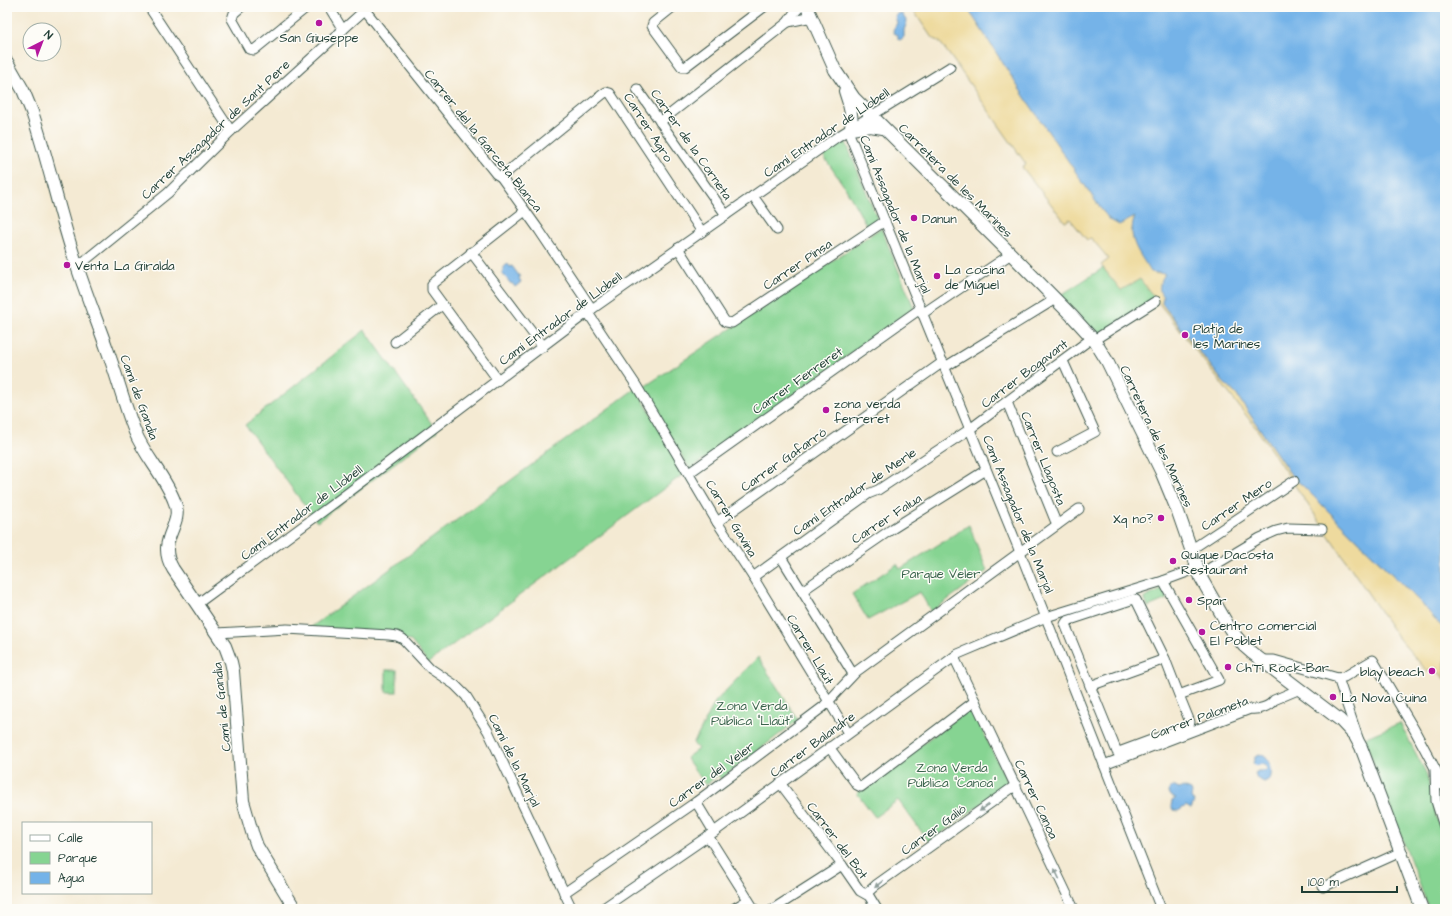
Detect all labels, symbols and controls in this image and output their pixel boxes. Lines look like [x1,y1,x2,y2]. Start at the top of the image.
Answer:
marker: San Giuseppe [314,18,324,28]
north arrow [22,22,62,62]
text: N [41,27,56,43]
place label: San Giuseppe [279,29,359,47]
street label: Carrer Assagador de Sant Pere [137,56,295,204]
street label: Carrer del la Garceta Blanca [420,66,547,216]
street label: Camí Entrador de Llobell [760,84,893,182]
street label: Carrer de la Corneta [646,86,736,204]
street label: Carrer Agro [618,89,678,167]
street label: Carretera de les Marines [894,120,1017,242]
street label: Camí Assagador de la Marjal [854,133,935,296]
place label: Danun [922,210,957,228]
marker: Danun [909,213,919,223]
street label: Carrer Pinsa [760,235,836,295]
place label: Venta La Giralda [75,257,175,275]
marker: Venta La Giralda [62,260,72,270]
place label: La cocina de Miguel [945,261,1005,295]
street label: Camí Entrador de Llobell [495,268,626,370]
marker: La cocina de Miguel [932,271,942,281]
place label: Platja de les Marines [1193,320,1261,353]
marker: Platja de les Marines [1180,330,1190,340]
street label: Carrer Bogavant [977,335,1073,413]
street label: Carrer Ferreret [749,342,847,419]
street label: Camí de Gandia [115,352,163,443]
street label: Carretera de les Marines [1115,362,1197,511]
place label: zona verda ferreret [834,395,901,428]
marker: zona verda ferreret [821,405,831,415]
street label: Carrer Llagosta [1015,409,1070,509]
street label: Carrer Gafarró [737,423,831,496]
street label: Camí Assagador de la Marjal [977,433,1058,596]
street label: Camí Entrador de Merle [789,444,920,540]
street label: Camí Entrador de Llobell [237,461,366,565]
street label: Carrer Mero [1198,474,1276,535]
street label: Carrer Gavina [701,477,761,561]
street label: Carrer Falua [848,489,926,548]
place label: Xq no? [1113,510,1153,528]
marker: Xq no? [1156,513,1166,523]
place label: Quique Dacosta Restaurant [1181,546,1274,579]
marker: Quique Dacosta Restaurant [1168,556,1178,566]
park label: Parque Veler [901,565,981,583]
place label: Spar [1197,592,1226,610]
marker: Spar [1184,595,1194,605]
street label: Carrer Llaüt [782,611,839,689]
place label: Centro comercial El Poblet [1210,617,1316,650]
marker: Centro comercial El Poblet [1197,627,1207,637]
place label: Ch'Ti Rock-Bar [1236,659,1329,677]
street label: Camí de Gandia [208,661,236,752]
marker: Ch'Ti Rock-Bar [1223,662,1233,672]
place label: blay beach [1360,663,1425,682]
marker: blay beach [1427,666,1437,676]
place label: La Nova Cuina [1341,689,1427,707]
street label: Carrer Palometa [1148,692,1251,744]
marker: La Nova Cuina [1328,692,1338,702]
park label: Zona Verda Pública "Llaüt" [711,697,793,730]
street label: Carrer Balandre [766,708,859,782]
street label: Camí de la Marjal [484,711,544,810]
street label: Carrer del Veler [665,738,758,812]
street label: Carrer Canoa [1010,757,1063,842]
park label: Zona Verda Pública "Canoa" [908,759,996,792]
street label: Carrer del Bot [802,798,873,883]
street label: Carrer Galió [897,800,970,860]
one-way arrow [979,804,989,812]
legend [22,822,152,894]
text: Calle [58,830,83,847]
text: Parque [58,850,98,867]
one-way arrow [1054,868,1060,879]
scale bar [1302,868,1397,894]
text: Agua [58,870,84,888]
text: 100 m [1308,874,1339,891]
one-way arrow [874,879,884,888]

